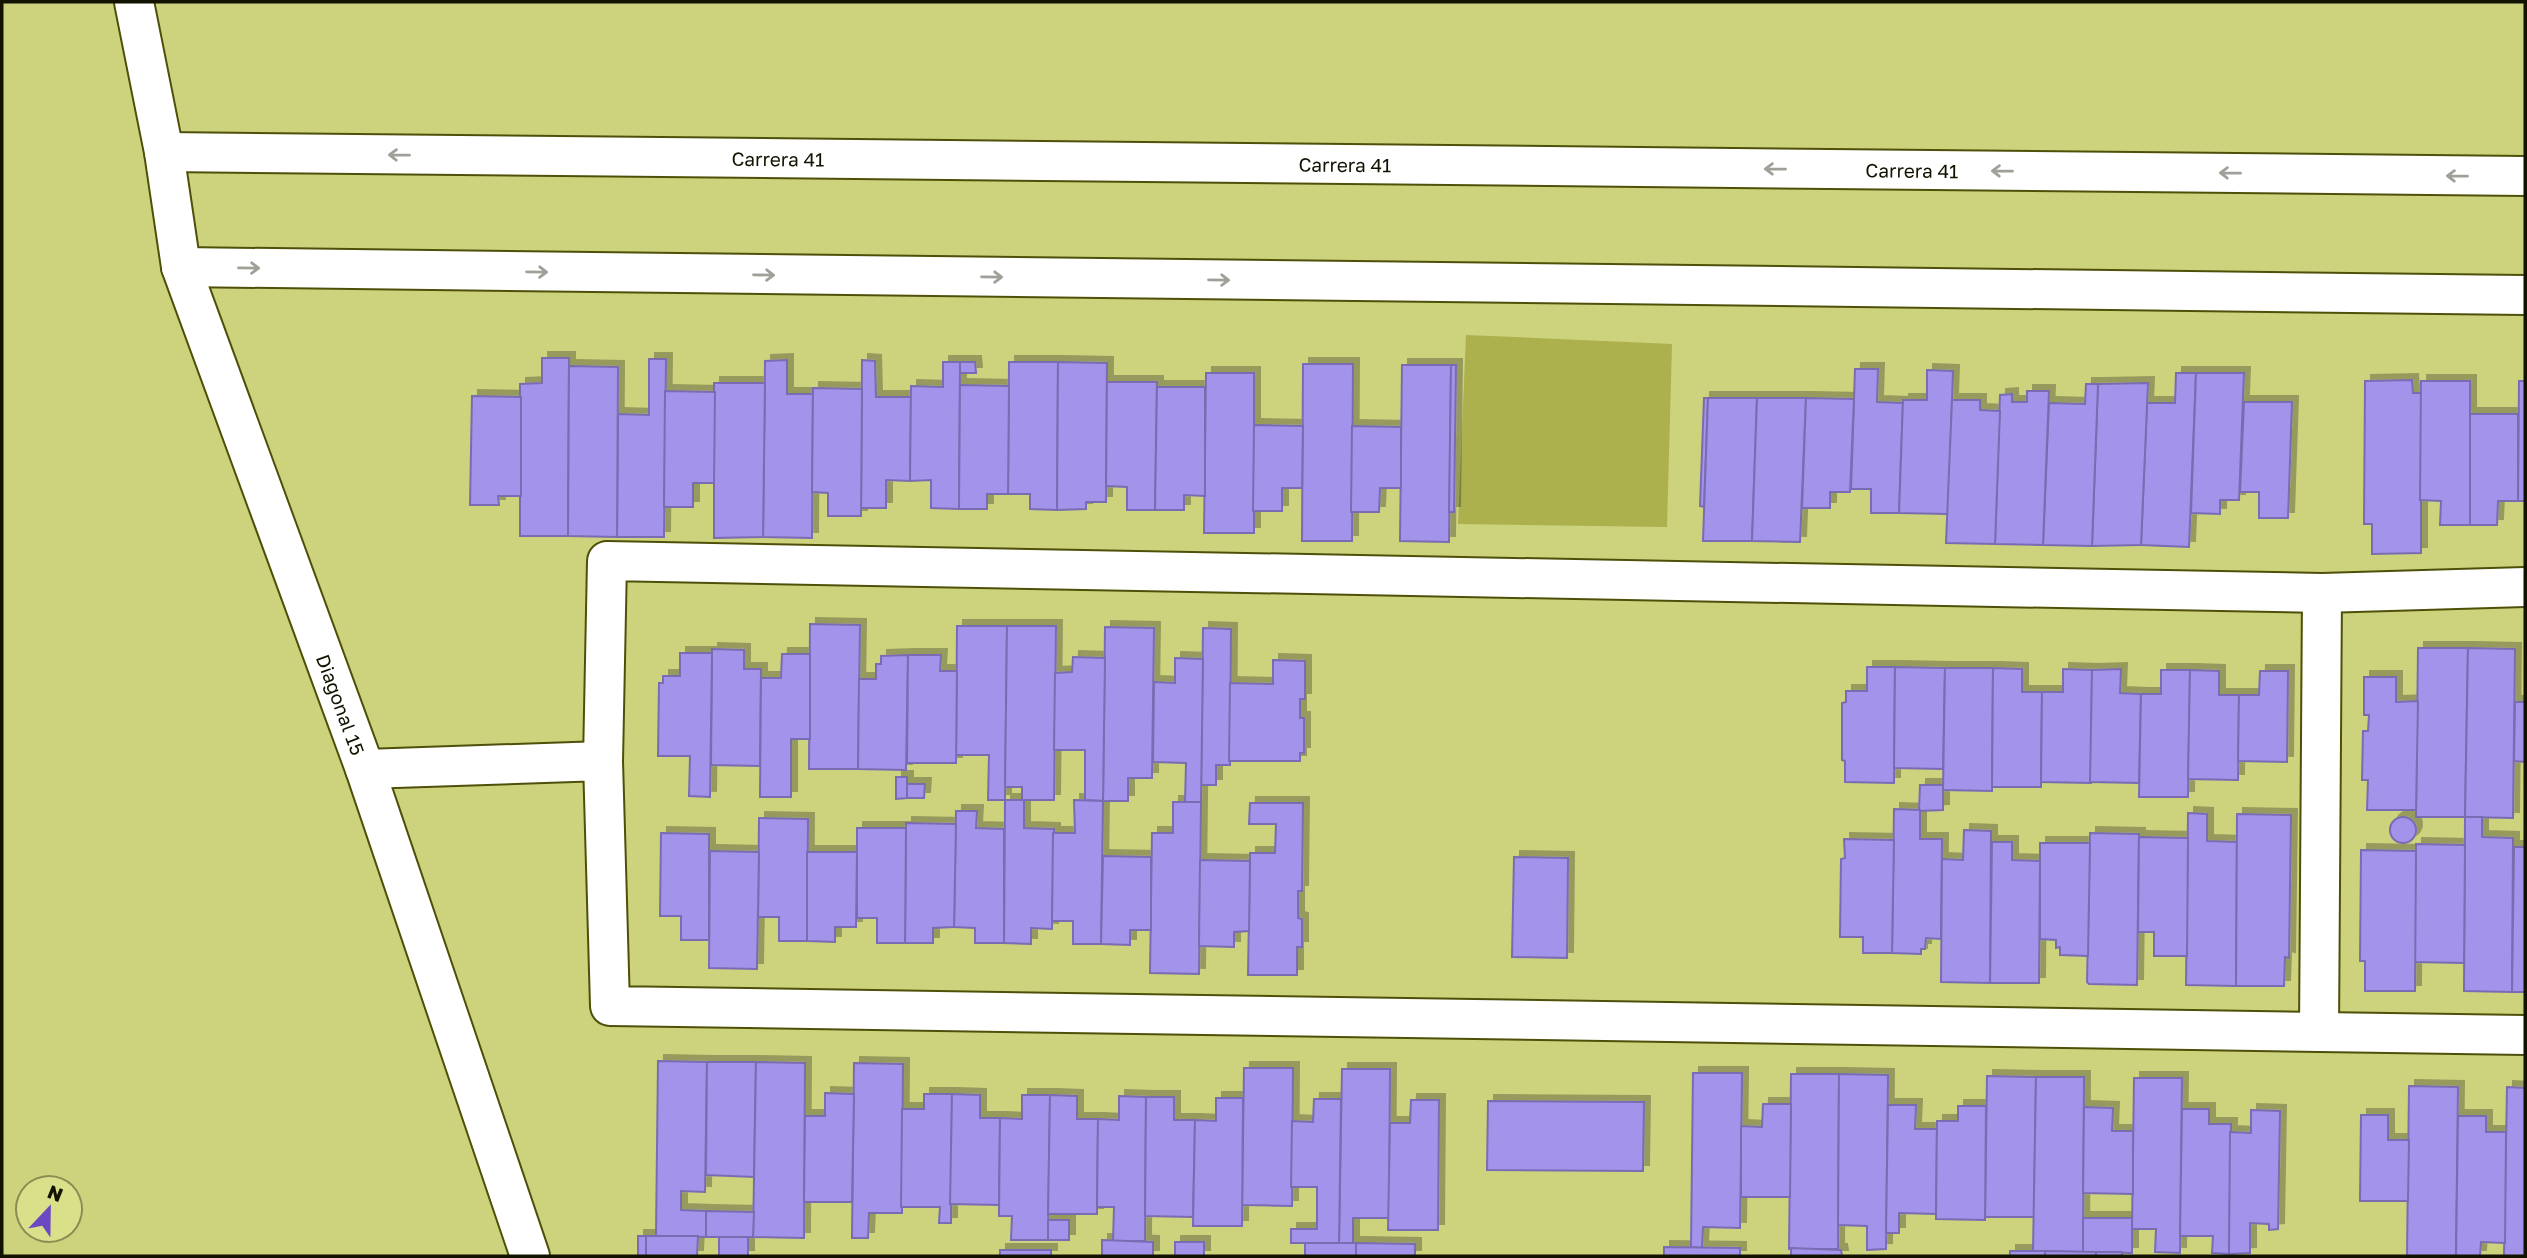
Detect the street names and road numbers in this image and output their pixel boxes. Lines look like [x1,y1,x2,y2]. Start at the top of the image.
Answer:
street label: Carrera 41 [731,146,825,170]
street label: Carrera 41 [1298,152,1392,176]
street label: Carrera 41 [1865,158,1958,182]
street label: Diagonal 15 [312,651,370,758]

